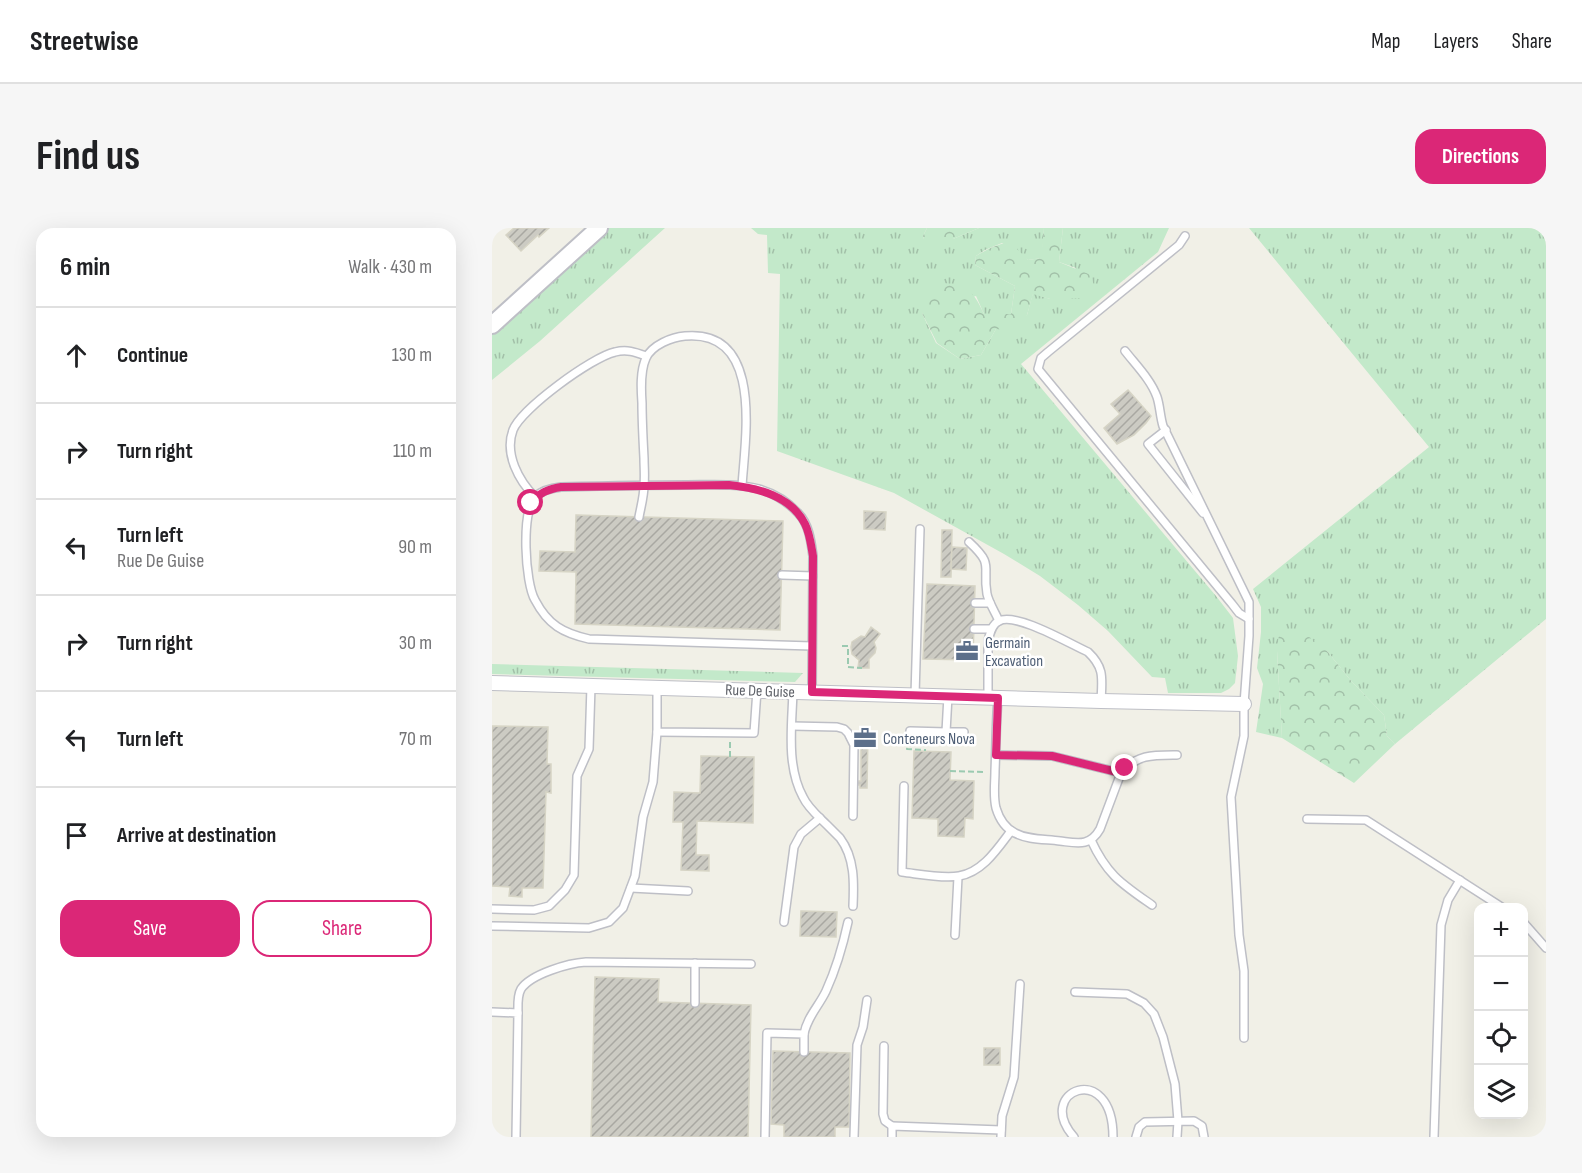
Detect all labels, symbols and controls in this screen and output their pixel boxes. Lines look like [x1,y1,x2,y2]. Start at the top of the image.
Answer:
text: Streetwise [30,25,139,58]
text: Map [1371,29,1400,54]
text: Layers [1433,29,1479,54]
text: Share [1512,29,1552,54]
button: Directions [1415,129,1546,184]
text: Find us [36,131,140,182]
text: 6 min [60,252,110,283]
text: Walk · 430 m [348,255,432,279]
icon: ahead [60,339,93,372]
text: Continue [117,342,188,369]
text: 130 m [392,343,432,367]
icon: right [60,435,93,468]
text: Turn right [117,438,193,465]
text: 110 m [393,439,432,463]
route start [517,489,543,515]
text: Turn left [117,522,183,549]
icon: left [60,531,93,564]
text: 90 m [398,535,432,559]
text: Rue De Guise [117,549,204,573]
icon: right [60,627,93,660]
text: Turn right [117,630,193,657]
text: 30 m [399,631,432,655]
place label: Germain Excavation [985,634,1043,671]
office icon: Germain Excavation [954,638,980,664]
street label: Rue De Guise [725,681,795,702]
icon: left [60,723,93,756]
office icon: Conteneurs Nova [852,725,878,751]
text: Turn left [117,726,183,753]
text: 70 m [399,727,432,751]
place label: Conteneurs Nova [883,730,975,749]
route end [1111,754,1137,780]
icon: arrive [60,819,93,852]
text: Arrive at destination [117,822,276,849]
button: Save [60,900,240,957]
button: Share [252,900,432,957]
map controls [1474,903,1528,1119]
button: + [1474,903,1528,957]
button: − [1474,957,1528,1011]
button: locate [1474,1011,1528,1065]
button: layers [1474,1065,1528,1119]

